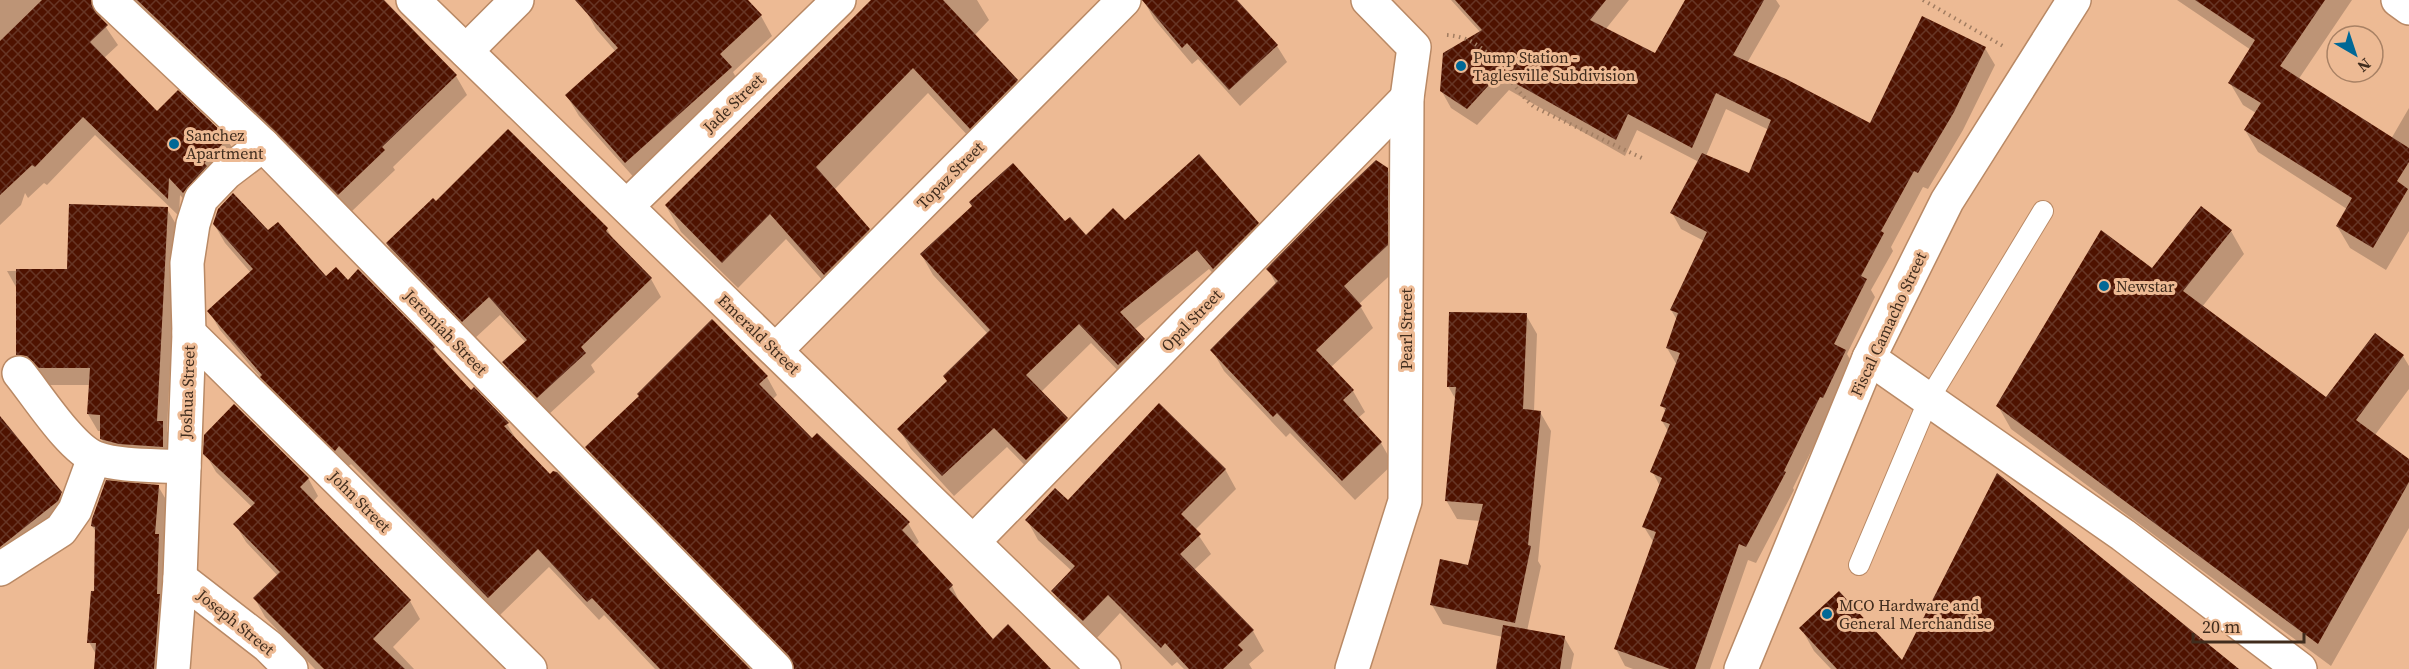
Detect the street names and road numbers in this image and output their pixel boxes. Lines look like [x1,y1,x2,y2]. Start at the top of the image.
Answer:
street label: Jade Street [697,68,769,138]
street label: Topaz Street [911,136,989,214]
street label: Fiscal Camacho Street [1845,247,1932,400]
street label: Opal Street [1156,283,1227,356]
street label: Jeremiah Street [399,284,493,380]
street label: Pearl Street [1395,287,1417,370]
street label: Emerald Street [713,289,805,379]
street label: Joshua Street [174,344,200,440]
street label: John Street [324,465,396,537]
street label: Joseph Street [192,583,280,660]

